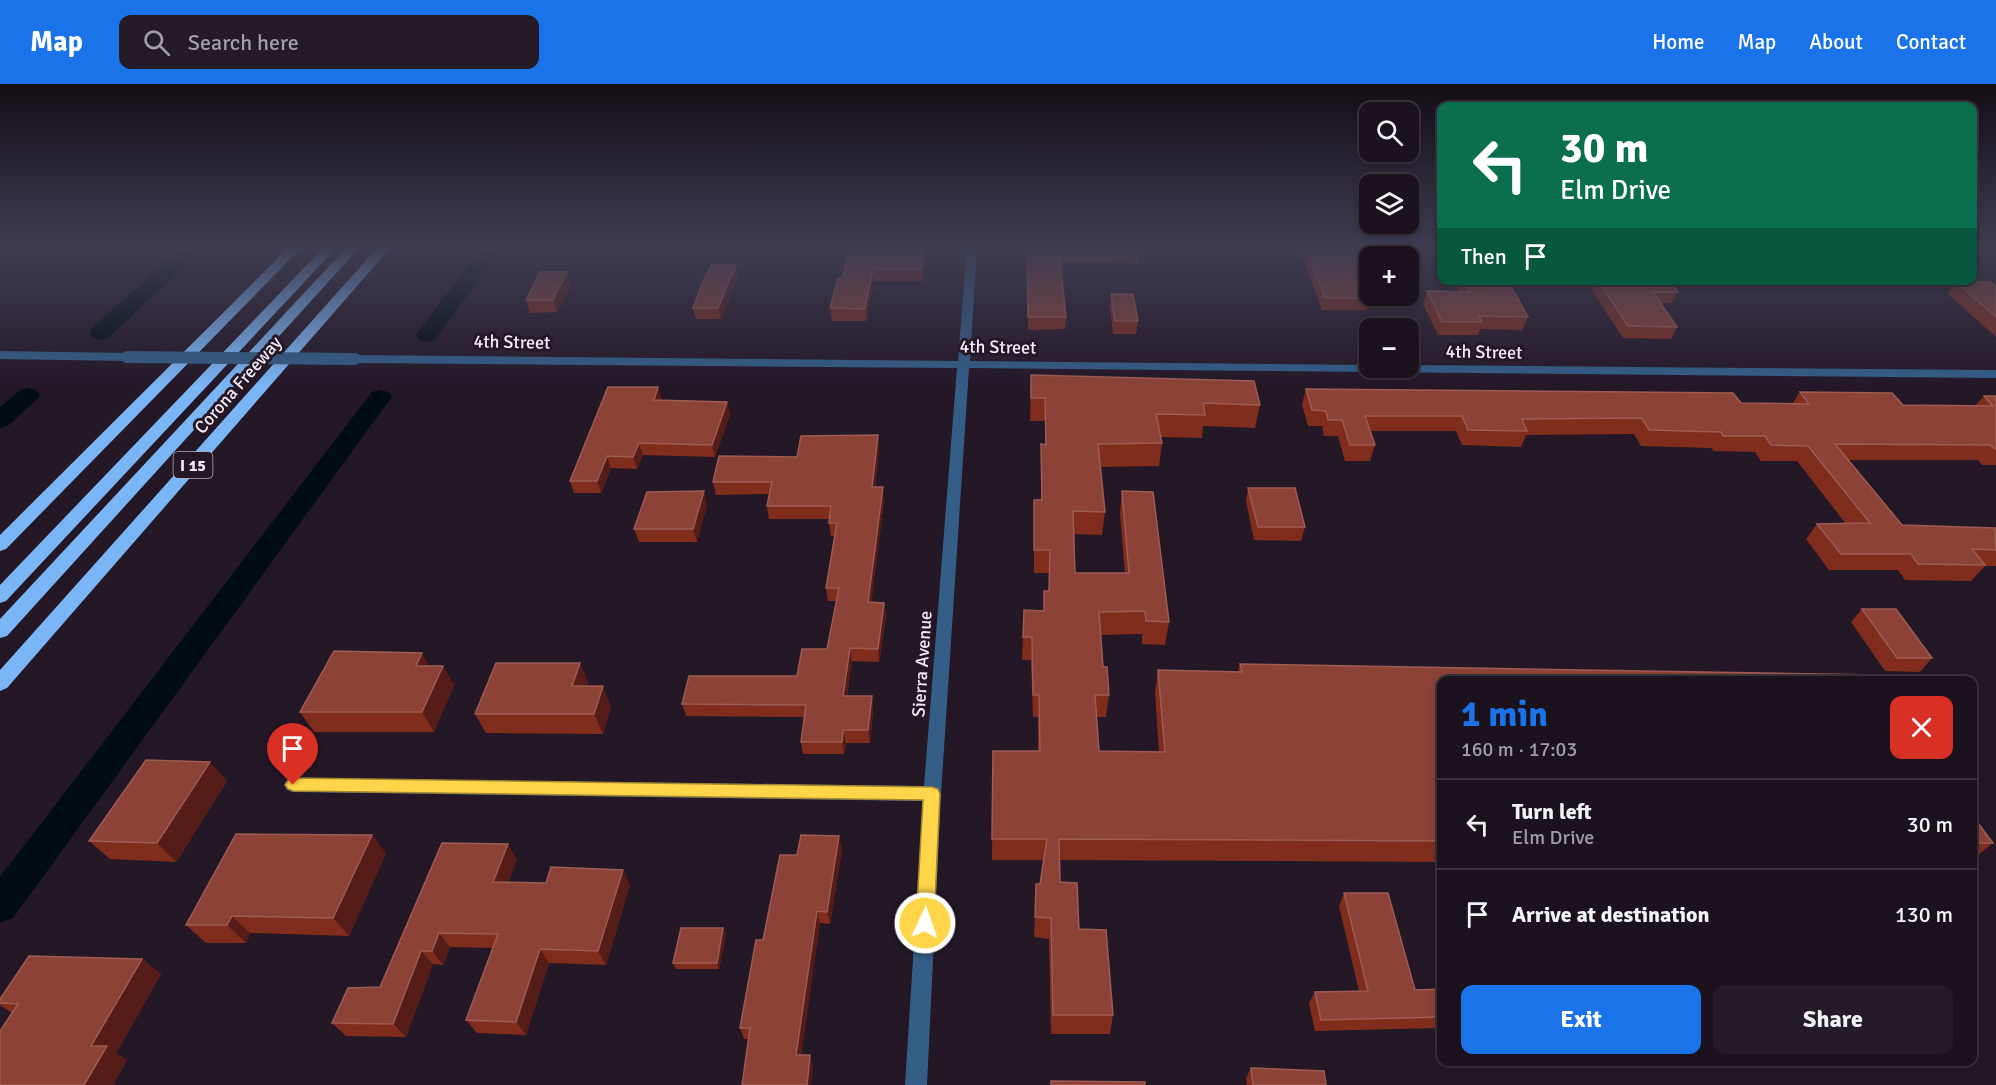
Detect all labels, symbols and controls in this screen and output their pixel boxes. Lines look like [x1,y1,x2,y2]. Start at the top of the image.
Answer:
search box [119,15,539,69]
text: Map [30,25,83,59]
icon: search [140,26,173,59]
text: Search here [188,29,299,56]
text: Home [1652,29,1705,55]
text: Map [1738,29,1776,55]
text: About [1809,29,1863,55]
text: Contact [1896,29,1966,55]
map controls [1359,102,1419,378]
button: search [1359,102,1419,162]
text: 30 m [1560,123,1649,174]
icon: left [1461,126,1539,204]
button: layers [1359,174,1419,234]
text: Elm Drive [1560,174,1671,207]
icon: arrive [1519,240,1552,273]
text: Then [1461,243,1507,270]
button: + [1359,246,1419,306]
button: − [1359,318,1419,378]
street label: 4th Street [473,330,551,354]
street label: Corona Freeway [190,331,287,438]
street label: 4th Street [959,335,1037,359]
street label: 4th Street [1445,340,1523,364]
road number: I 15 [174,452,212,478]
street label: Sierra Avenue [907,610,937,718]
text: 1 min [1461,692,1548,737]
button: close [1890,696,1953,759]
pin [267,723,318,785]
icon: arrive [276,732,309,765]
text: 160 m · 17:03 [1461,737,1577,762]
text: Turn left [1512,798,1592,825]
icon: left [1461,808,1494,841]
text: 30 m [1907,811,1953,838]
text: Elm Drive [1512,825,1594,850]
position arrow [893,891,957,955]
icon: arrive [1461,898,1494,931]
text: Arrive at destination [1512,901,1709,928]
text: 130 m [1895,901,1953,928]
button: Exit [1461,985,1701,1054]
button: Share [1713,985,1953,1054]

